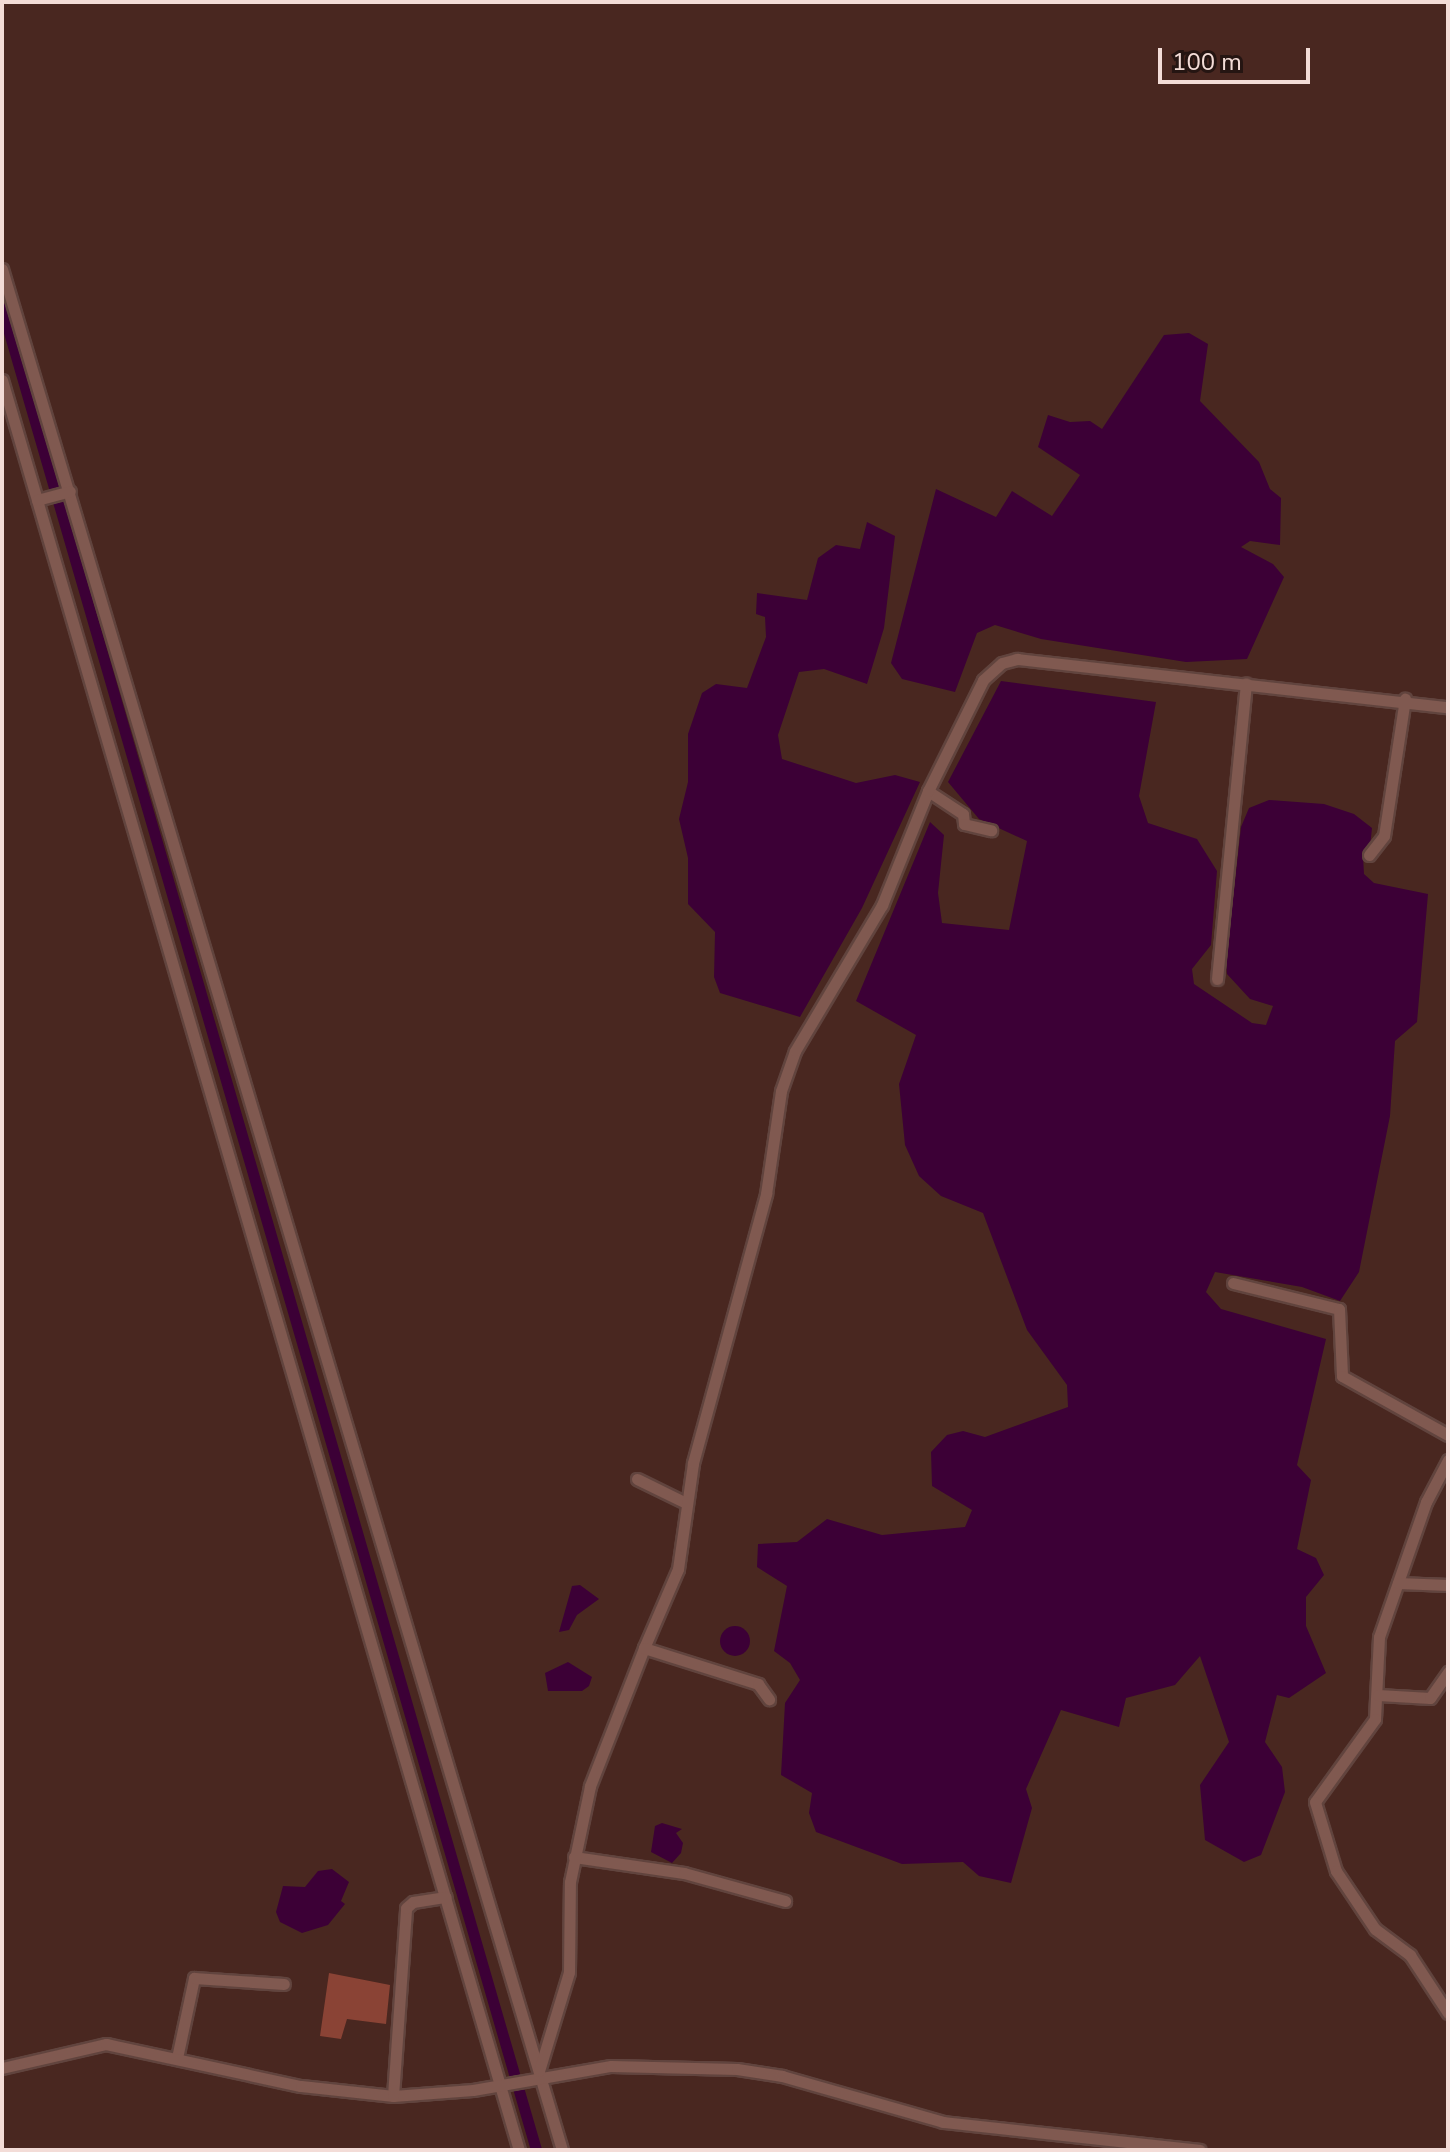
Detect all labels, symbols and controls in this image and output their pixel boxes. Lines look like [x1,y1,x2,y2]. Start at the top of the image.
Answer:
scale bar [1162,32,1314,82]
text: 100 m [1172,46,1242,78]

